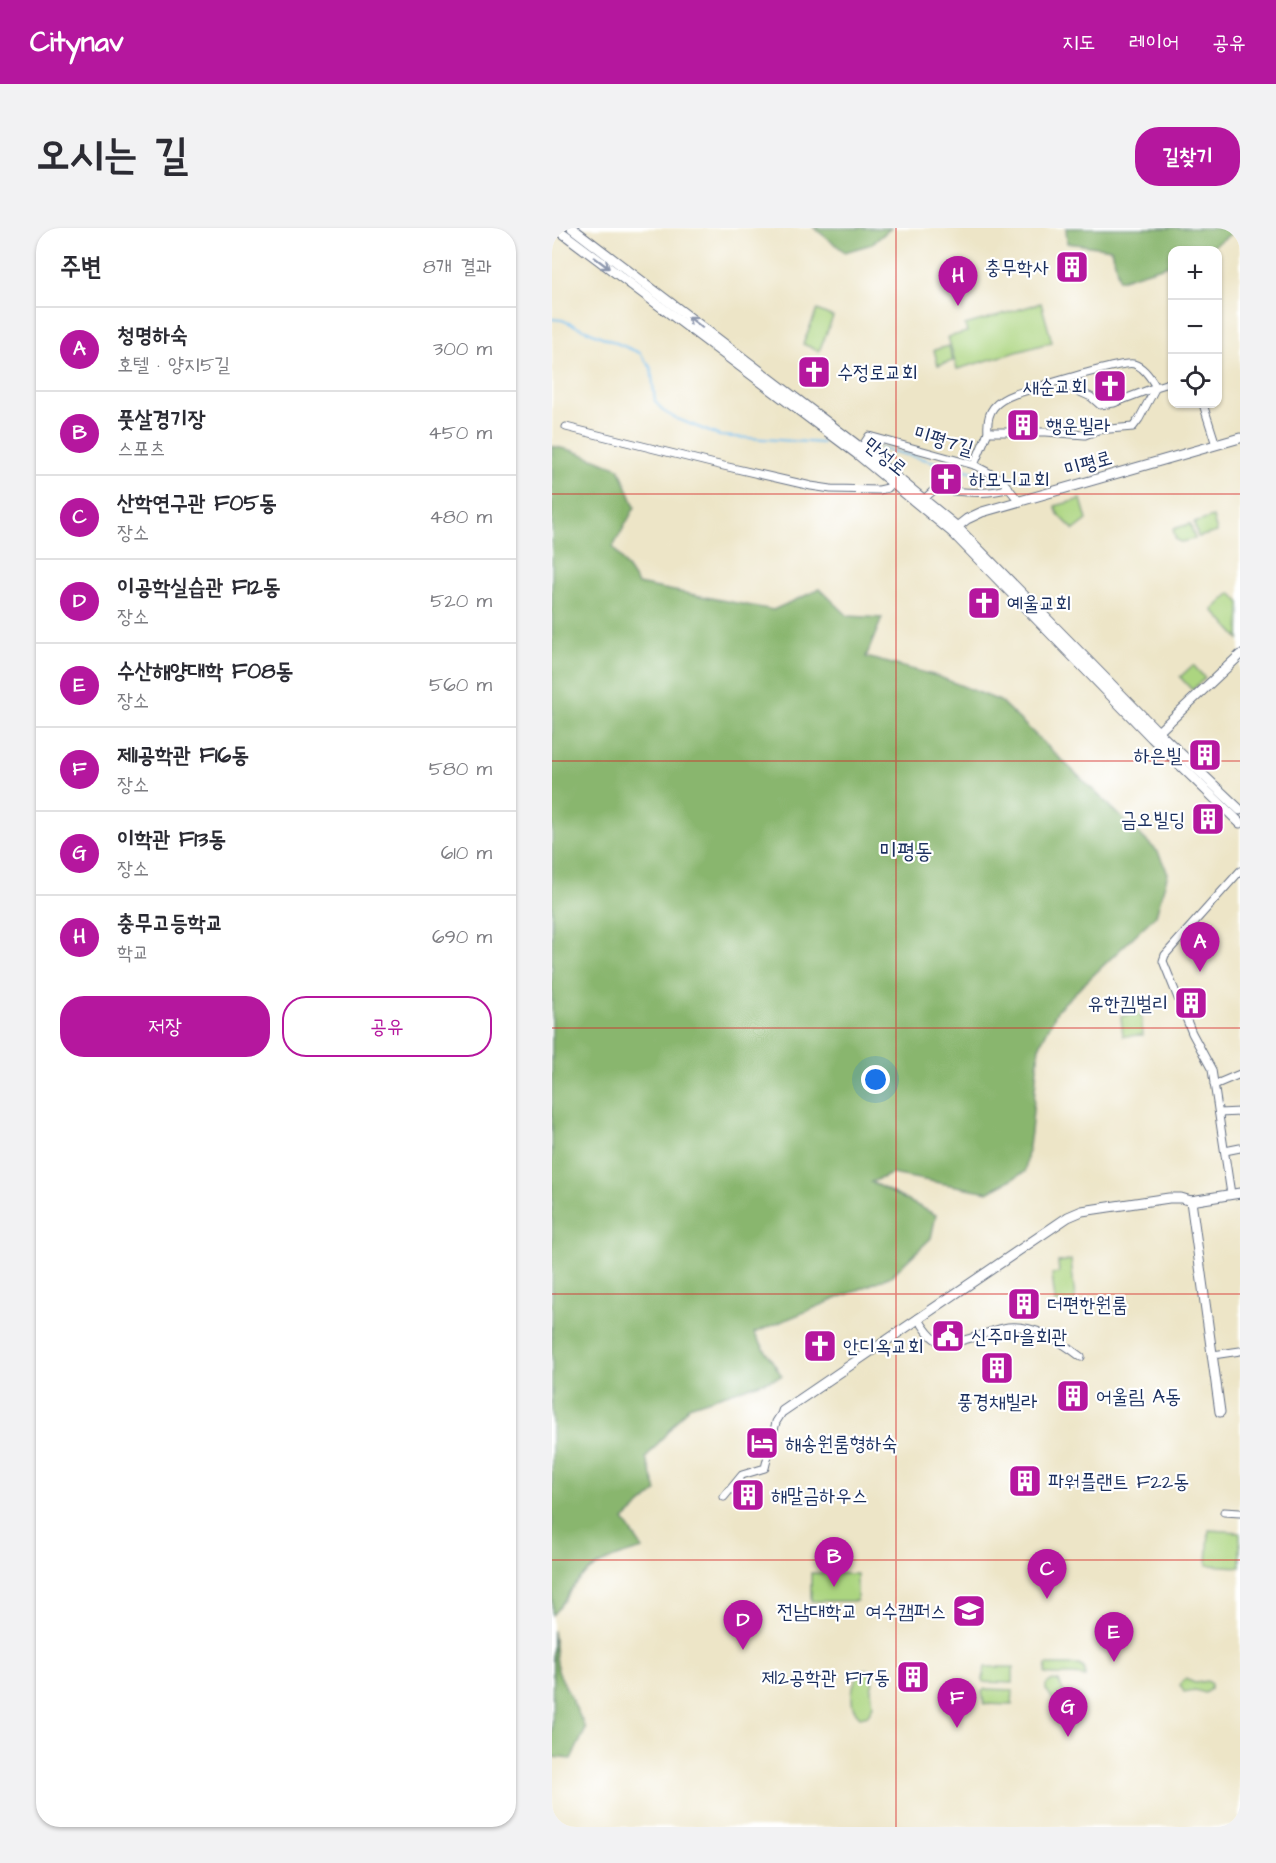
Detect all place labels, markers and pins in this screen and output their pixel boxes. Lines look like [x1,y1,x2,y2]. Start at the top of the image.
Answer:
building icon: 충무학사 [1054,249,1090,285]
place label: 충무학사 [985,254,1049,282]
pin: H [938,256,978,306]
church icon: 수정로교회 [796,354,832,390]
place label: 수정로교회 [837,359,917,387]
church icon: 새순교회 [1092,368,1128,404]
place label: 새순교회 [1023,373,1087,401]
building icon: 행운빌라 [1005,407,1041,443]
place label: 행운빌라 [1046,412,1110,440]
church icon: 하모니교회 [928,461,964,497]
place label: 하모니교회 [969,466,1049,494]
church icon: 예울교회 [966,585,1002,621]
place label: 예울교회 [1007,590,1071,618]
building icon: 하은빌 [1187,737,1223,773]
place label: 하은빌 [1134,742,1183,770]
building icon: 금오빌딩 [1190,801,1226,837]
place label: 금오빌딩 [1121,806,1185,834]
pin: A [1180,922,1220,972]
building icon: 유한킴벌리 [1173,985,1209,1021]
place label: 유한킴벌리 [1088,990,1168,1018]
building icon: 더편한원룸 [1006,1286,1042,1322]
place label: 더편한원룸 [1047,1291,1127,1319]
public building icon: 신주마을회관 [930,1318,966,1354]
place label: 신주마을회관 [971,1323,1068,1351]
church icon: 안디옥교회 [802,1328,838,1364]
place label: 안디옥교회 [843,1333,923,1361]
building icon: 풍경채빌라 [979,1350,1015,1386]
building icon: 어울림 A동 [1055,1378,1091,1414]
place label: 어울림 A동 [1096,1383,1181,1411]
place label: 풍경채빌라 [957,1388,1037,1416]
hotel icon: 해송원룸형하숙 [744,1425,780,1461]
place label: 해송원룸형하숙 [785,1430,898,1458]
building icon: 파워플랜트 F22동 [1007,1463,1043,1499]
place label: 파워플랜트 F22동 [1048,1468,1189,1496]
building icon: 해말금하우스 [730,1477,766,1513]
place label: 해말금하우스 [771,1482,868,1510]
pin: B [814,1538,854,1587]
pin: C [1028,1550,1066,1599]
school or university icon: 전남대학교 여수캠퍼스 [951,1593,987,1629]
place label: 전남대학교 여수캠퍼스 [777,1598,946,1626]
pin: D [724,1600,762,1650]
pin: E [1094,1612,1134,1662]
building icon: 제2공학관 F17동 [895,1659,931,1695]
place label: 제2공학관 F17동 [761,1664,890,1692]
pin: F [938,1678,976,1728]
pin: G [1048,1688,1088,1737]

